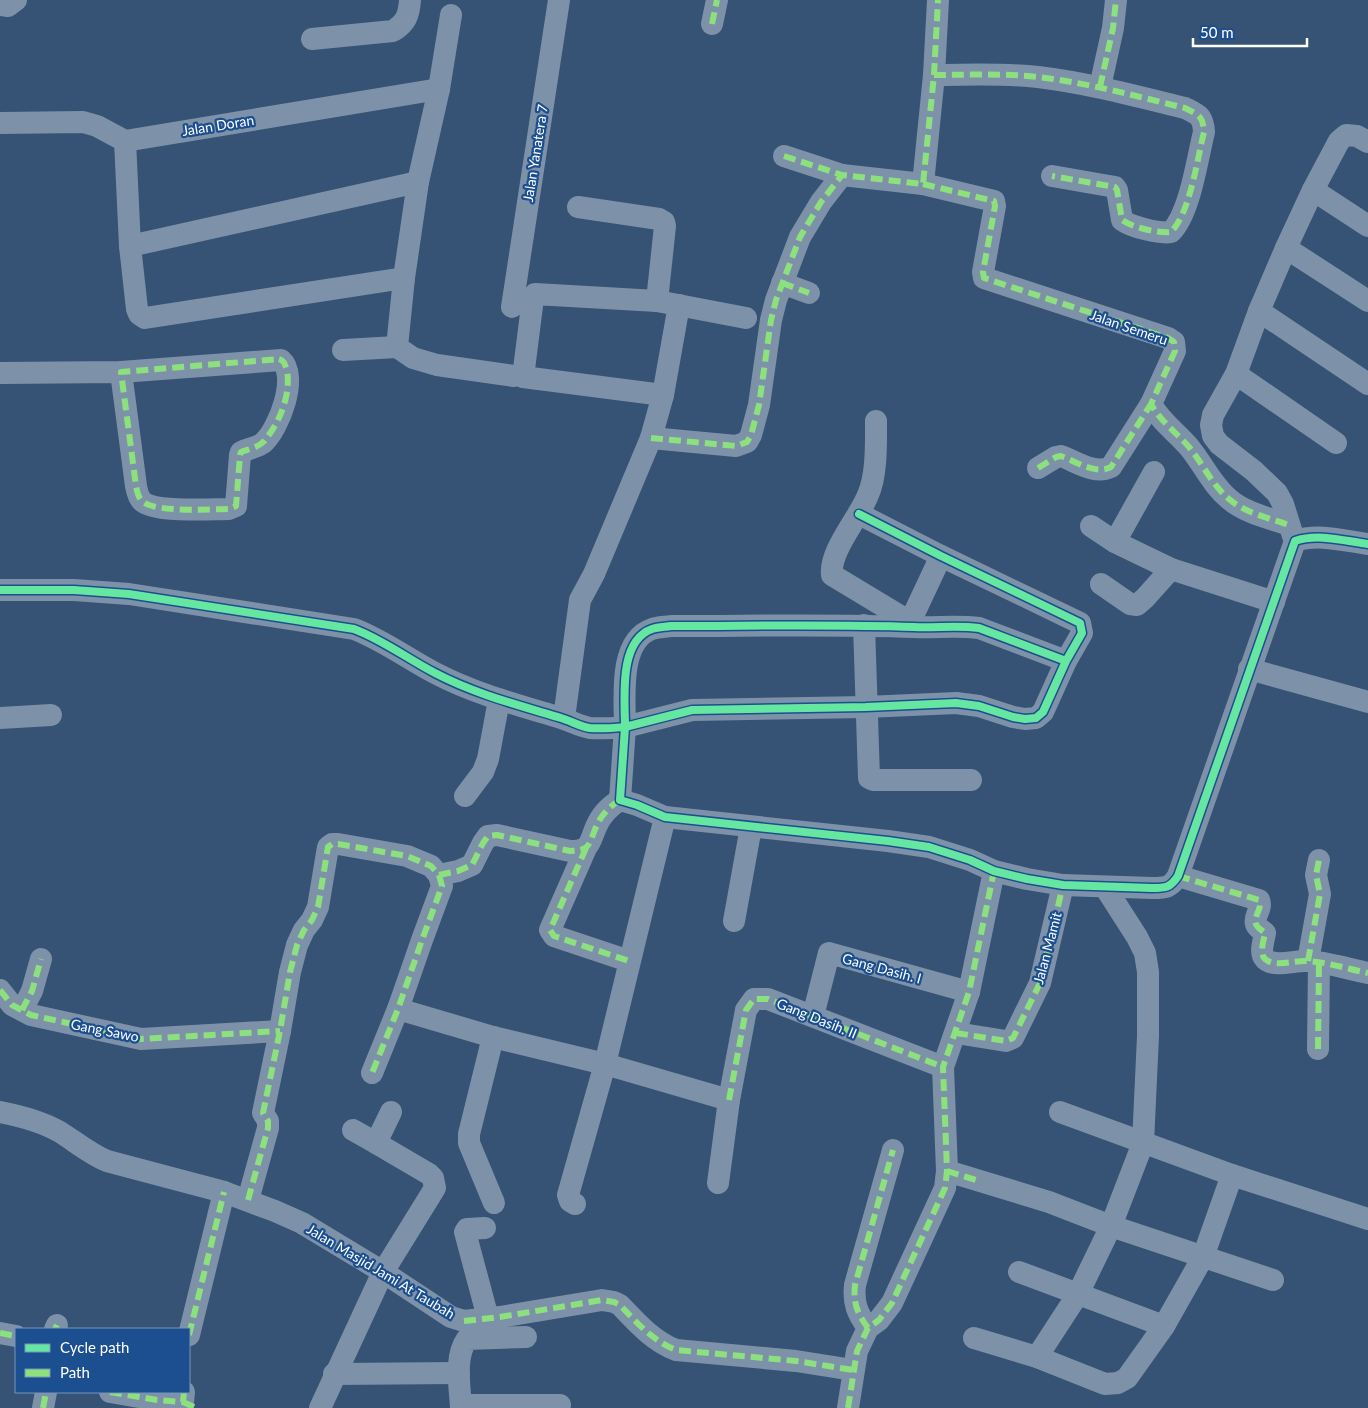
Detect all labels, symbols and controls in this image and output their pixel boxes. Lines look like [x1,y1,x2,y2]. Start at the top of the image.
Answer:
scale bar [1193,15,1307,47]
text: 50 m [1200,23,1234,41]
street label: Jalan Yanatera 7 [519,103,551,203]
street label: Jalan Doran [181,111,255,139]
street label: Jalan Semeru [1088,306,1170,348]
street label: Jalan Mamit [1029,910,1065,986]
street label: Gang Dasih. I [841,949,923,987]
street label: Gang Dasih. II [774,994,860,1042]
street label: Gang Sawo [69,1015,141,1045]
street label: Jalan Masjid Jami At Taubah [304,1220,458,1322]
legend [15,1328,190,1393]
text: Cycle path [60,1338,129,1356]
text: Path [60,1363,90,1381]

